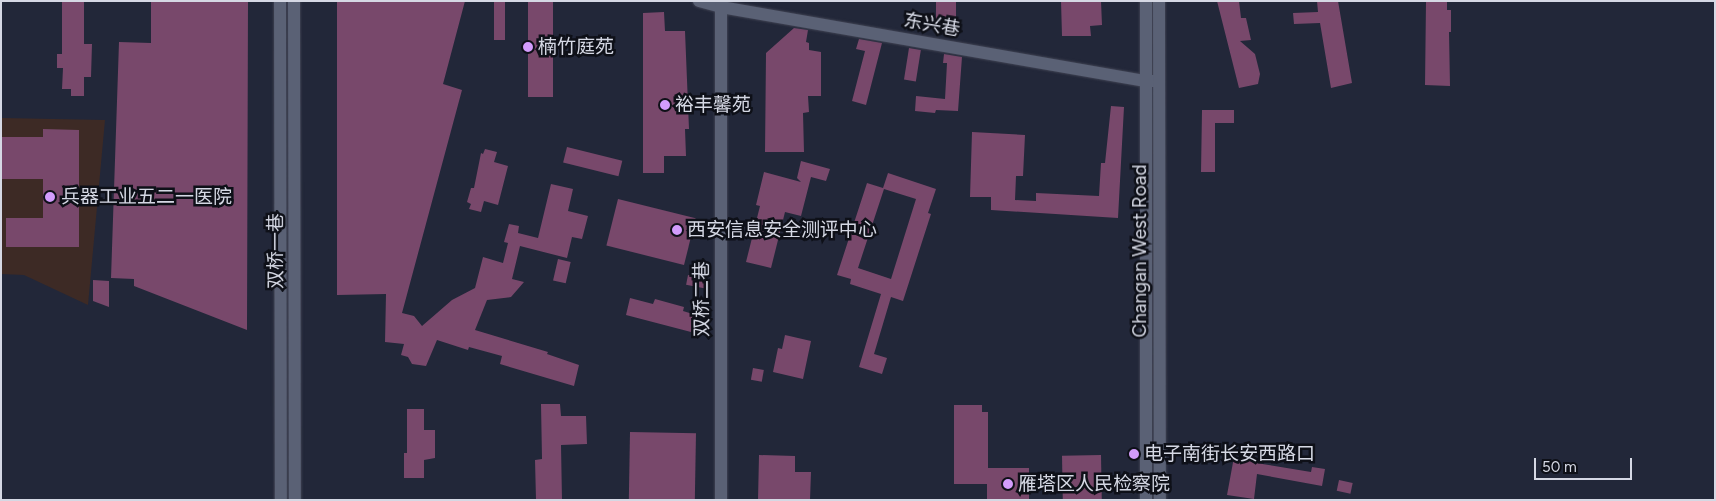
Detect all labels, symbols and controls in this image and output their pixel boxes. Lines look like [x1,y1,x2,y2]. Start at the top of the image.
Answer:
street label: 东兴巷 [902,9,962,41]
place label: 楠竹庭苑 [538,36,614,58]
marker: 楠竹庭苑 [522,41,534,53]
place label: 裕丰馨苑 [675,94,751,116]
marker: 裕丰馨苑 [659,99,671,111]
street label: Changan West Road [1129,164,1151,338]
place label: 兵器工业五二一医院 [61,186,232,208]
marker: 兵器工业五二一医院 [43,190,57,204]
street label: 双桥一巷 [265,213,287,289]
place label: 西安信息安全测评中心 [687,219,877,241]
marker: 西安信息安全测评中心 [671,224,683,236]
street label: 双桥二巷 [691,261,713,337]
place label: 电子南街长安西路口 [1144,443,1315,465]
marker: 电子南街长安西路口 [1128,448,1140,460]
scale bar [1536,448,1634,480]
text: 50 m [1542,458,1577,476]
place label: 雁塔区人民检察院 [1018,473,1170,495]
marker: 雁塔区人民检察院 [1002,478,1014,490]

